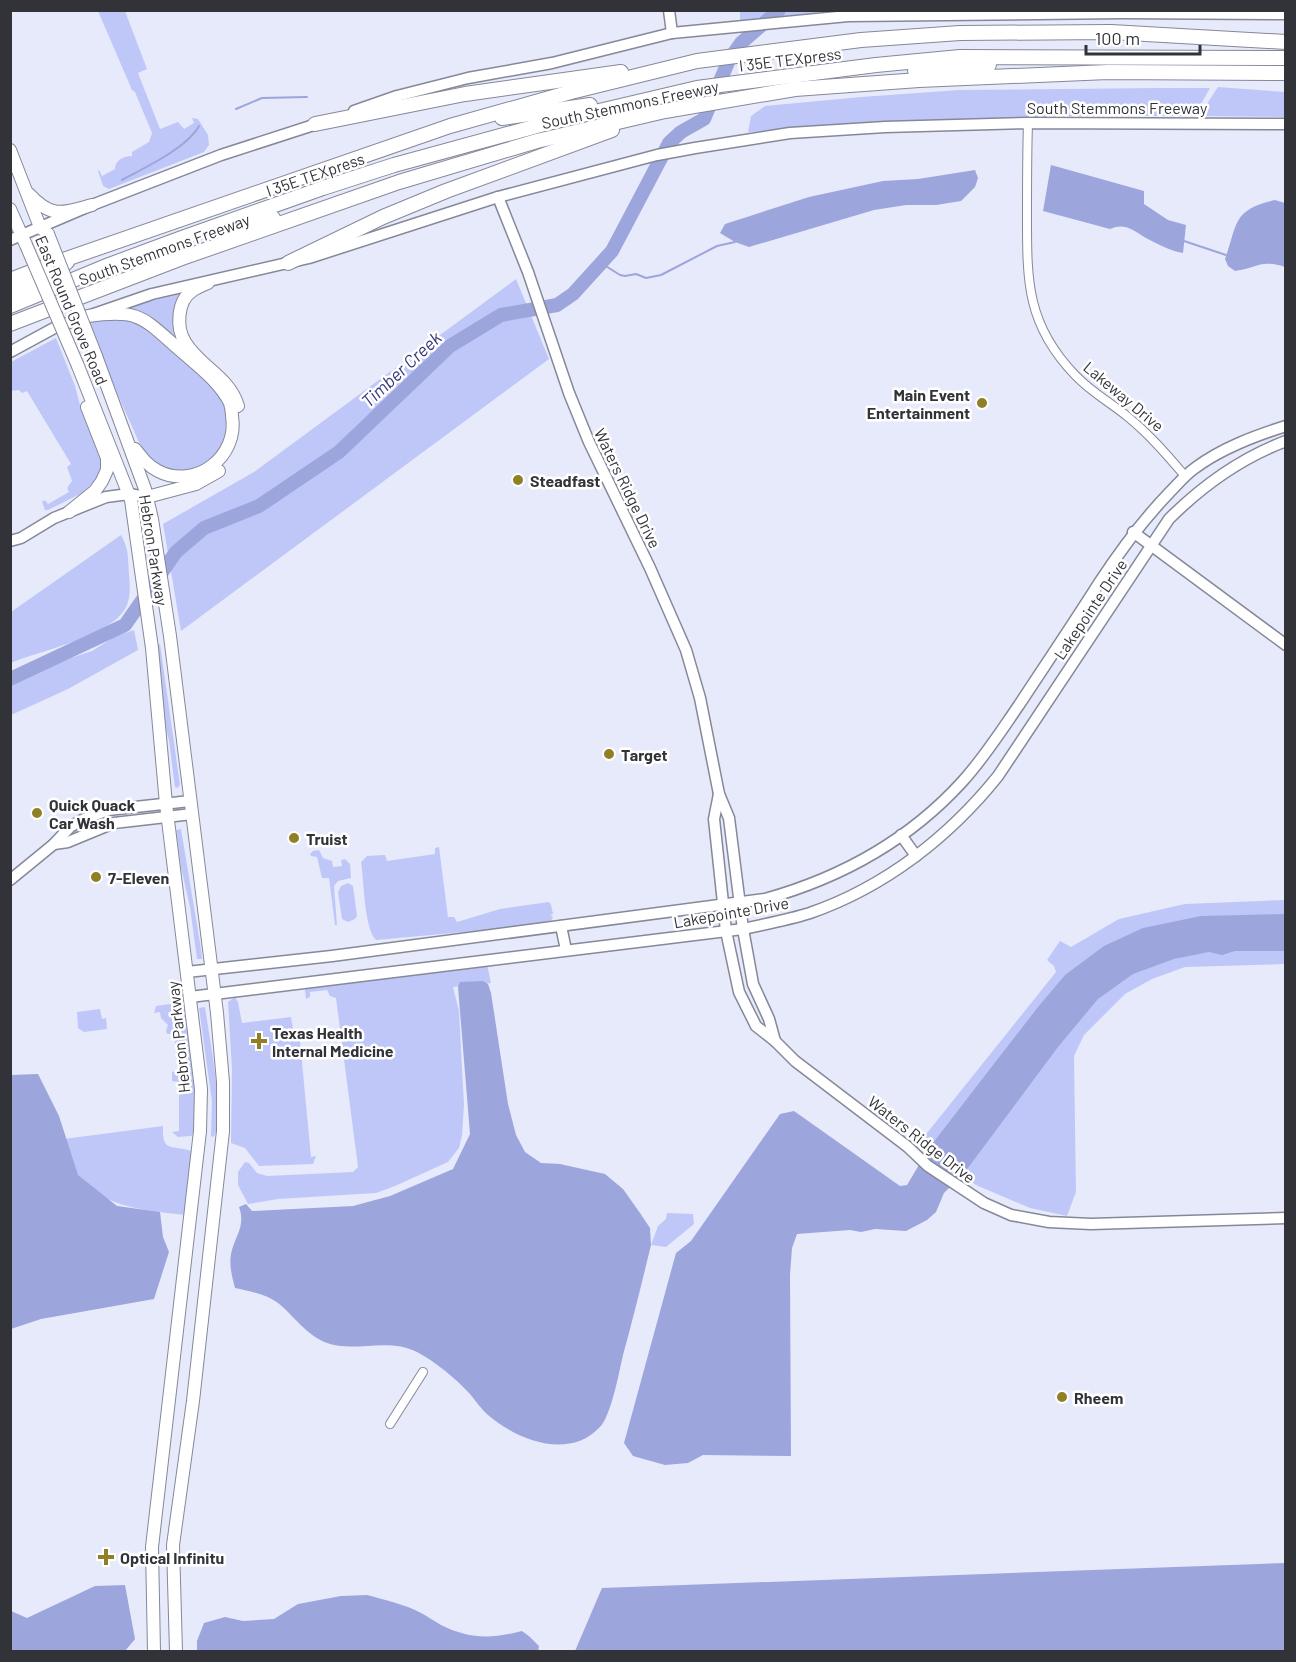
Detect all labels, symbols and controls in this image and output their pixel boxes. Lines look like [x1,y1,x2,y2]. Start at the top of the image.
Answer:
scale bar [1086,18,1200,56]
text: 100 m [1095,27,1140,49]
street label: I 35E TEXpress [738,43,842,75]
street label: South Stemmons Freeway [540,76,721,132]
street label: South Stemmons Freeway [1027,98,1208,117]
street label: I 35E TEXpress [263,148,367,200]
street label: South Stemmons Freeway [76,209,253,289]
street label: East Round Grove Road [32,232,112,388]
water label: Timber Creek [356,326,446,412]
street label: Lakeway Drive [1080,357,1168,435]
place label: Main Event Entertainment [867,385,970,422]
marker: Main Event Entertainment [975,396,989,410]
street label: Waters Ridge Drive [591,425,665,551]
place label: Steadfast [530,471,600,490]
marker: Steadfast [511,473,525,487]
street label: Hebron Parkway [136,493,172,608]
street label: Lakepointe Drive [1050,555,1130,663]
place label: Target [621,745,668,764]
marker: Target [602,747,616,761]
place label: Quick Quack Car Wash [49,795,136,832]
marker: Quick Quack Car Wash [30,806,44,820]
place label: Truist [306,829,347,848]
marker: Truist [287,831,301,845]
place label: 7-Eleven [108,868,169,887]
marker: 7-Eleven [89,870,103,884]
street label: Lakepointe Drive [672,893,790,931]
street label: Hebron Parkway [163,980,193,1094]
place label: Texas Health Internal Medicine [272,1023,394,1060]
marker: Texas Health Internal Medicine [250,1032,268,1050]
street label: Waters Ridge Drive [865,1091,979,1187]
place label: Rheem [1074,1388,1123,1407]
marker: Rheem [1055,1390,1069,1404]
marker: Optical Infinitu [97,1548,115,1566]
place label: Optical Infinitu [120,1548,224,1567]

